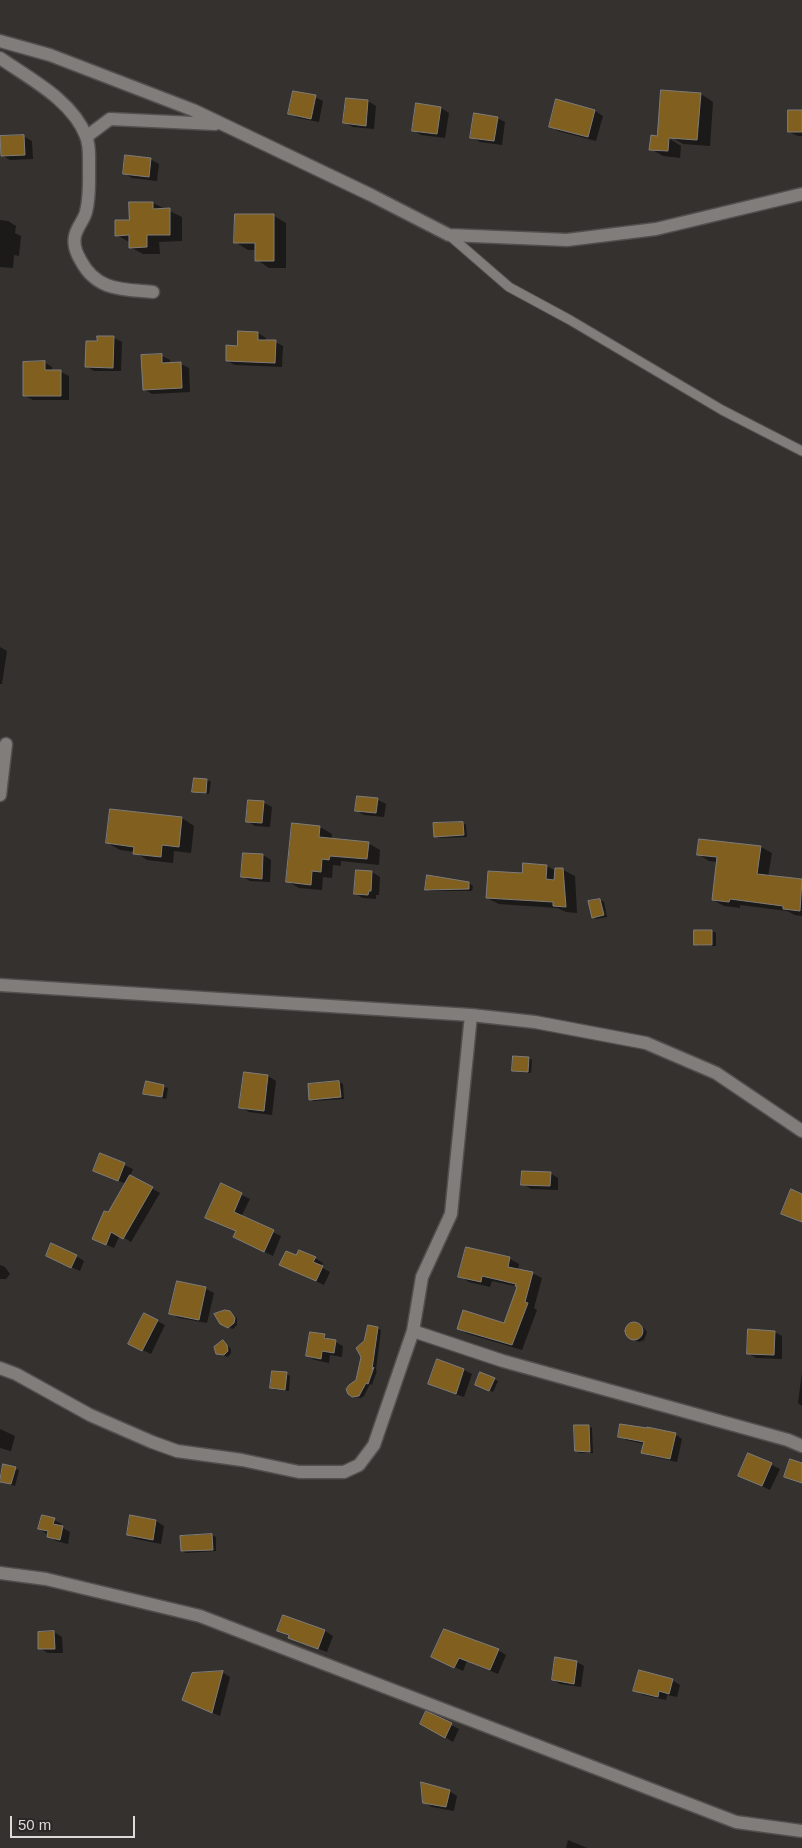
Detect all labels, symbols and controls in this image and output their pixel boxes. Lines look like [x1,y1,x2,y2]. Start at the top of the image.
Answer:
scale bar [12,1806,138,1838]
text: 50 m [18,1816,51,1833]

